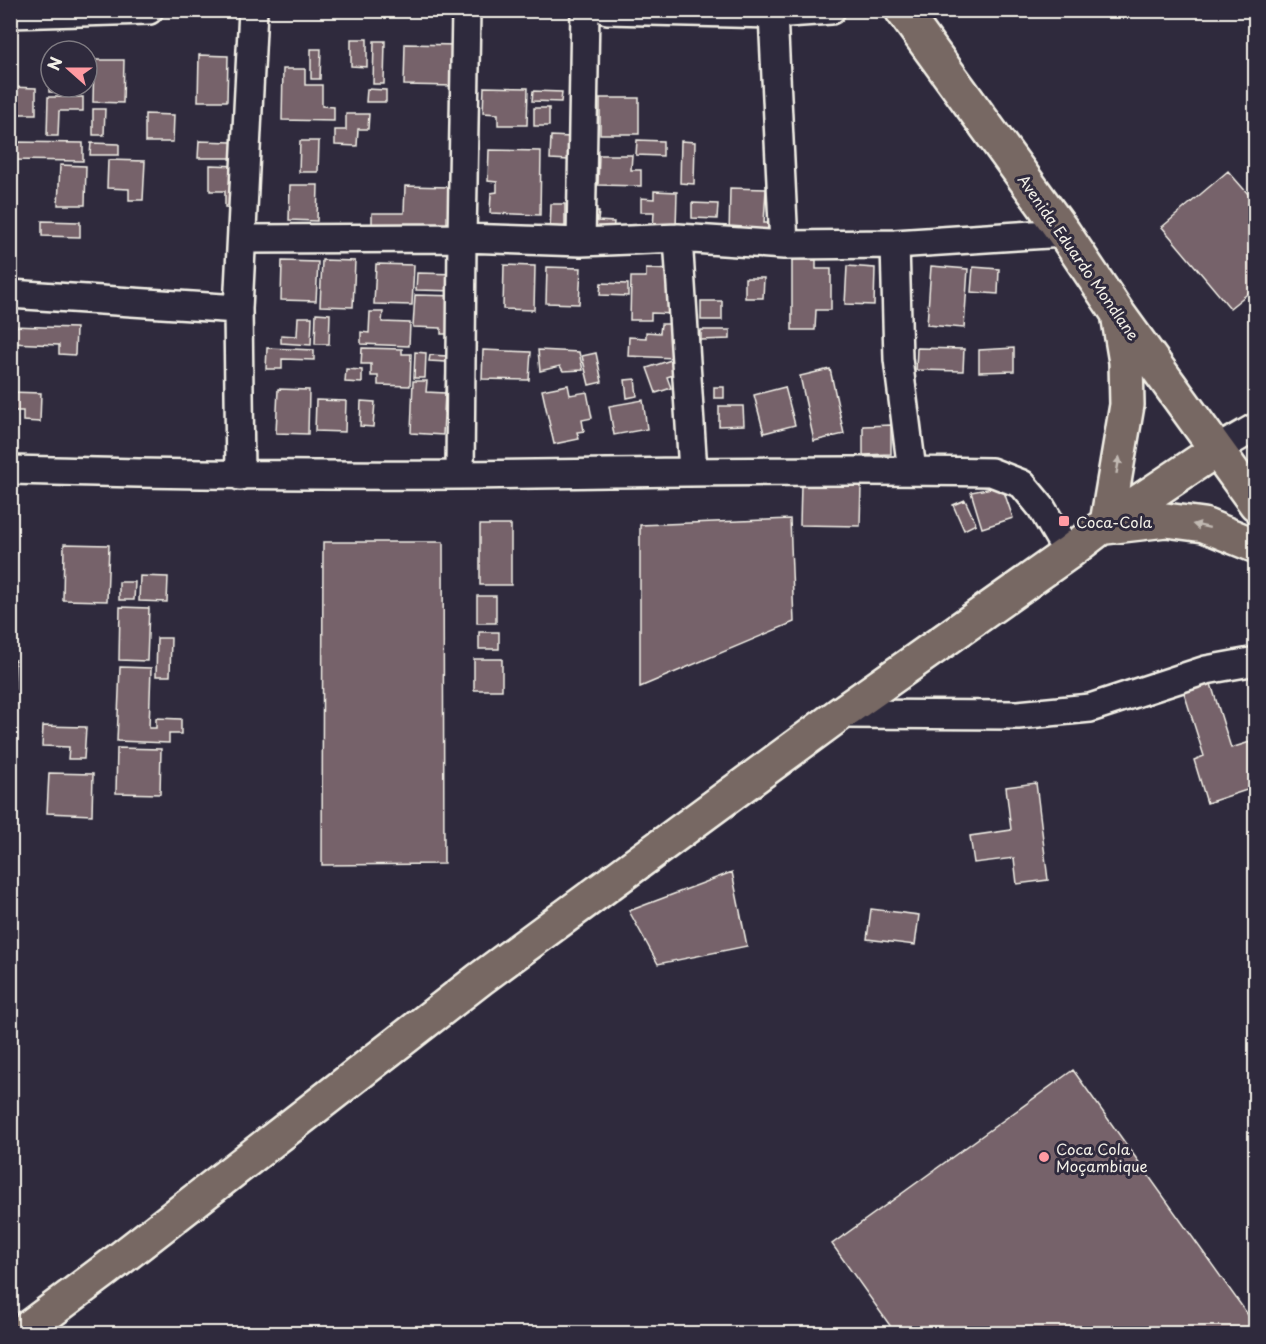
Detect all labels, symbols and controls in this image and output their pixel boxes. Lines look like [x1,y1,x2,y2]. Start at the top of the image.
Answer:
north arrow [39,39,99,99]
text: N [41,53,68,73]
street label: Avenida Eduardo Mondlane [1013,169,1145,345]
one-way arrow [1114,455,1123,474]
place label: Coca-Cola [1076,510,1153,533]
marker: Coca-Cola [1057,514,1071,528]
one-way arrow [1192,520,1210,530]
place label: Coca Cola Moçambique [1056,1137,1148,1177]
marker: Coca Cola Moçambique [1037,1150,1051,1164]

